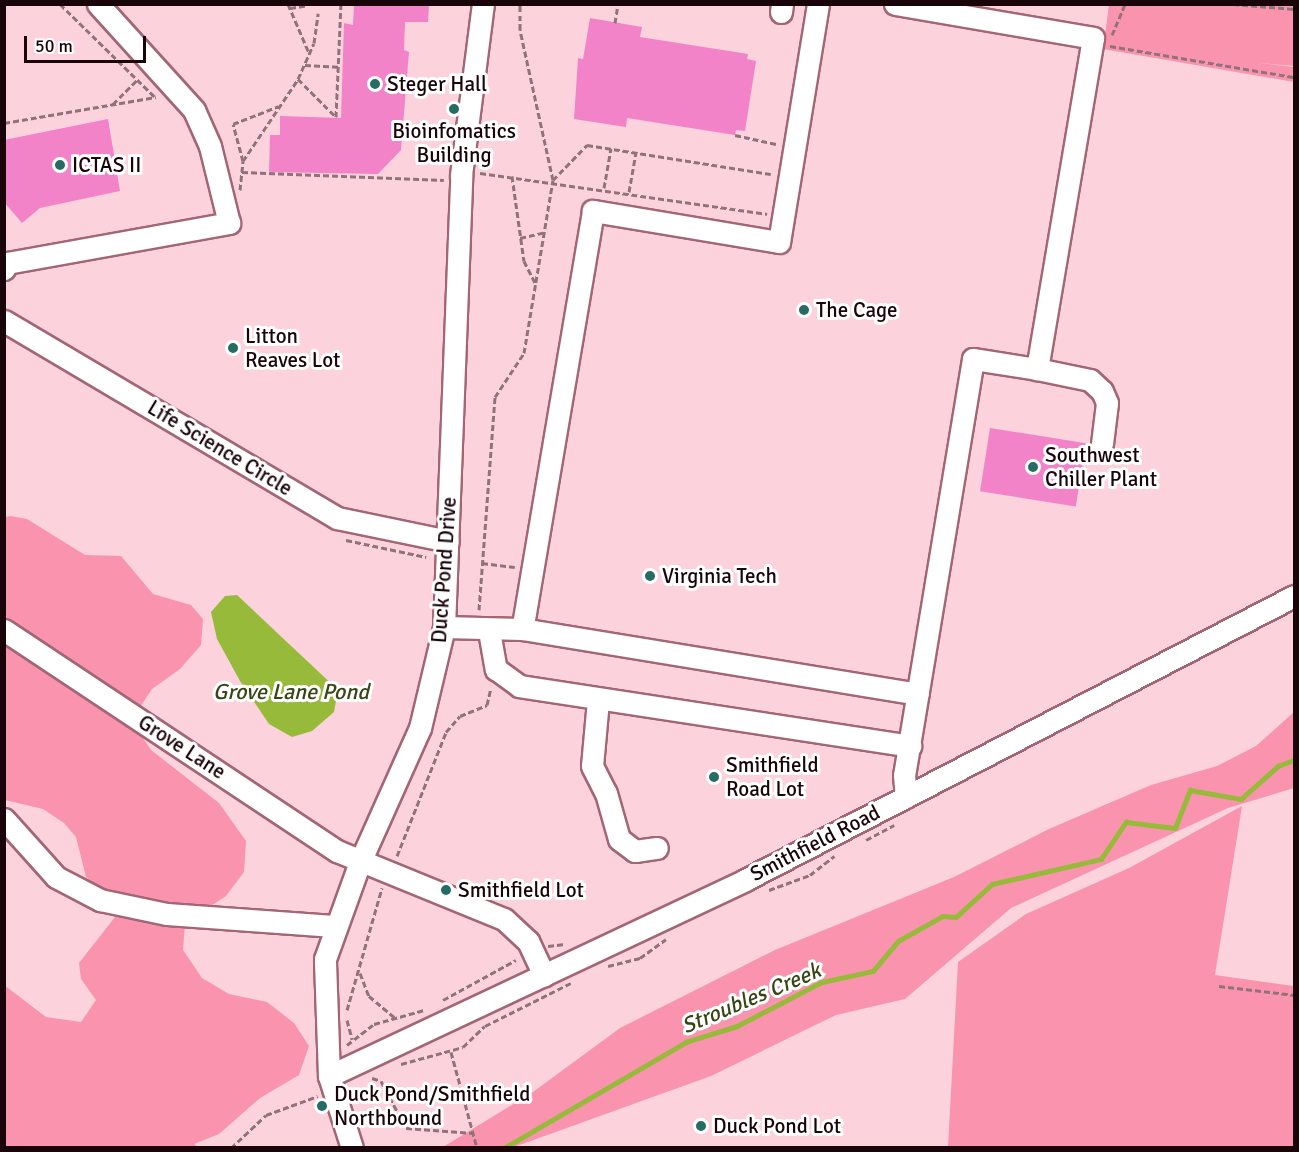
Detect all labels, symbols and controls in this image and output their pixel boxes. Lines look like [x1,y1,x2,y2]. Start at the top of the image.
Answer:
scale bar [27,24,148,62]
text: 50 m [35,35,73,57]
place label: Steger Hall [387,71,487,97]
marker: Steger Hall [368,77,382,91]
marker: Bioinfomatics Building [447,102,461,116]
place label: Bioinfomatics Building [392,118,516,168]
place label: ICTAS II [72,152,141,178]
marker: ICTAS II [53,158,67,172]
place label: The Cage [816,297,898,323]
marker: The Cage [797,303,811,317]
place label: Litton Reaves Lot [245,323,340,373]
marker: Litton Reaves Lot [226,341,240,355]
street label: Life Science Circle [143,395,297,501]
place label: Southwest Chiller Plant [1045,442,1157,492]
marker: Southwest Chiller Plant [1026,460,1040,474]
street label: Duck Pond Drive [426,496,462,644]
place label: Virginia Tech [662,563,777,589]
marker: Virginia Tech [643,569,657,583]
water label: Grove Lane Pond [213,679,369,705]
street label: Grove Lane [133,709,231,785]
place label: Smithfield Road Lot [726,752,819,802]
marker: Smithfield Road Lot [707,770,721,784]
street label: Smithfield Road [746,799,884,887]
place label: Smithfield Lot [458,877,584,903]
marker: Smithfield Lot [439,883,453,897]
water label: Stroubles Creek [678,957,824,1039]
place label: Duck Pond/Smithfield Northbound [334,1081,530,1131]
marker: Duck Pond/Smithfield Northbound [315,1099,329,1113]
place label: Duck Pond Lot [713,1113,841,1139]
marker: Duck Pond Lot [694,1119,708,1133]

